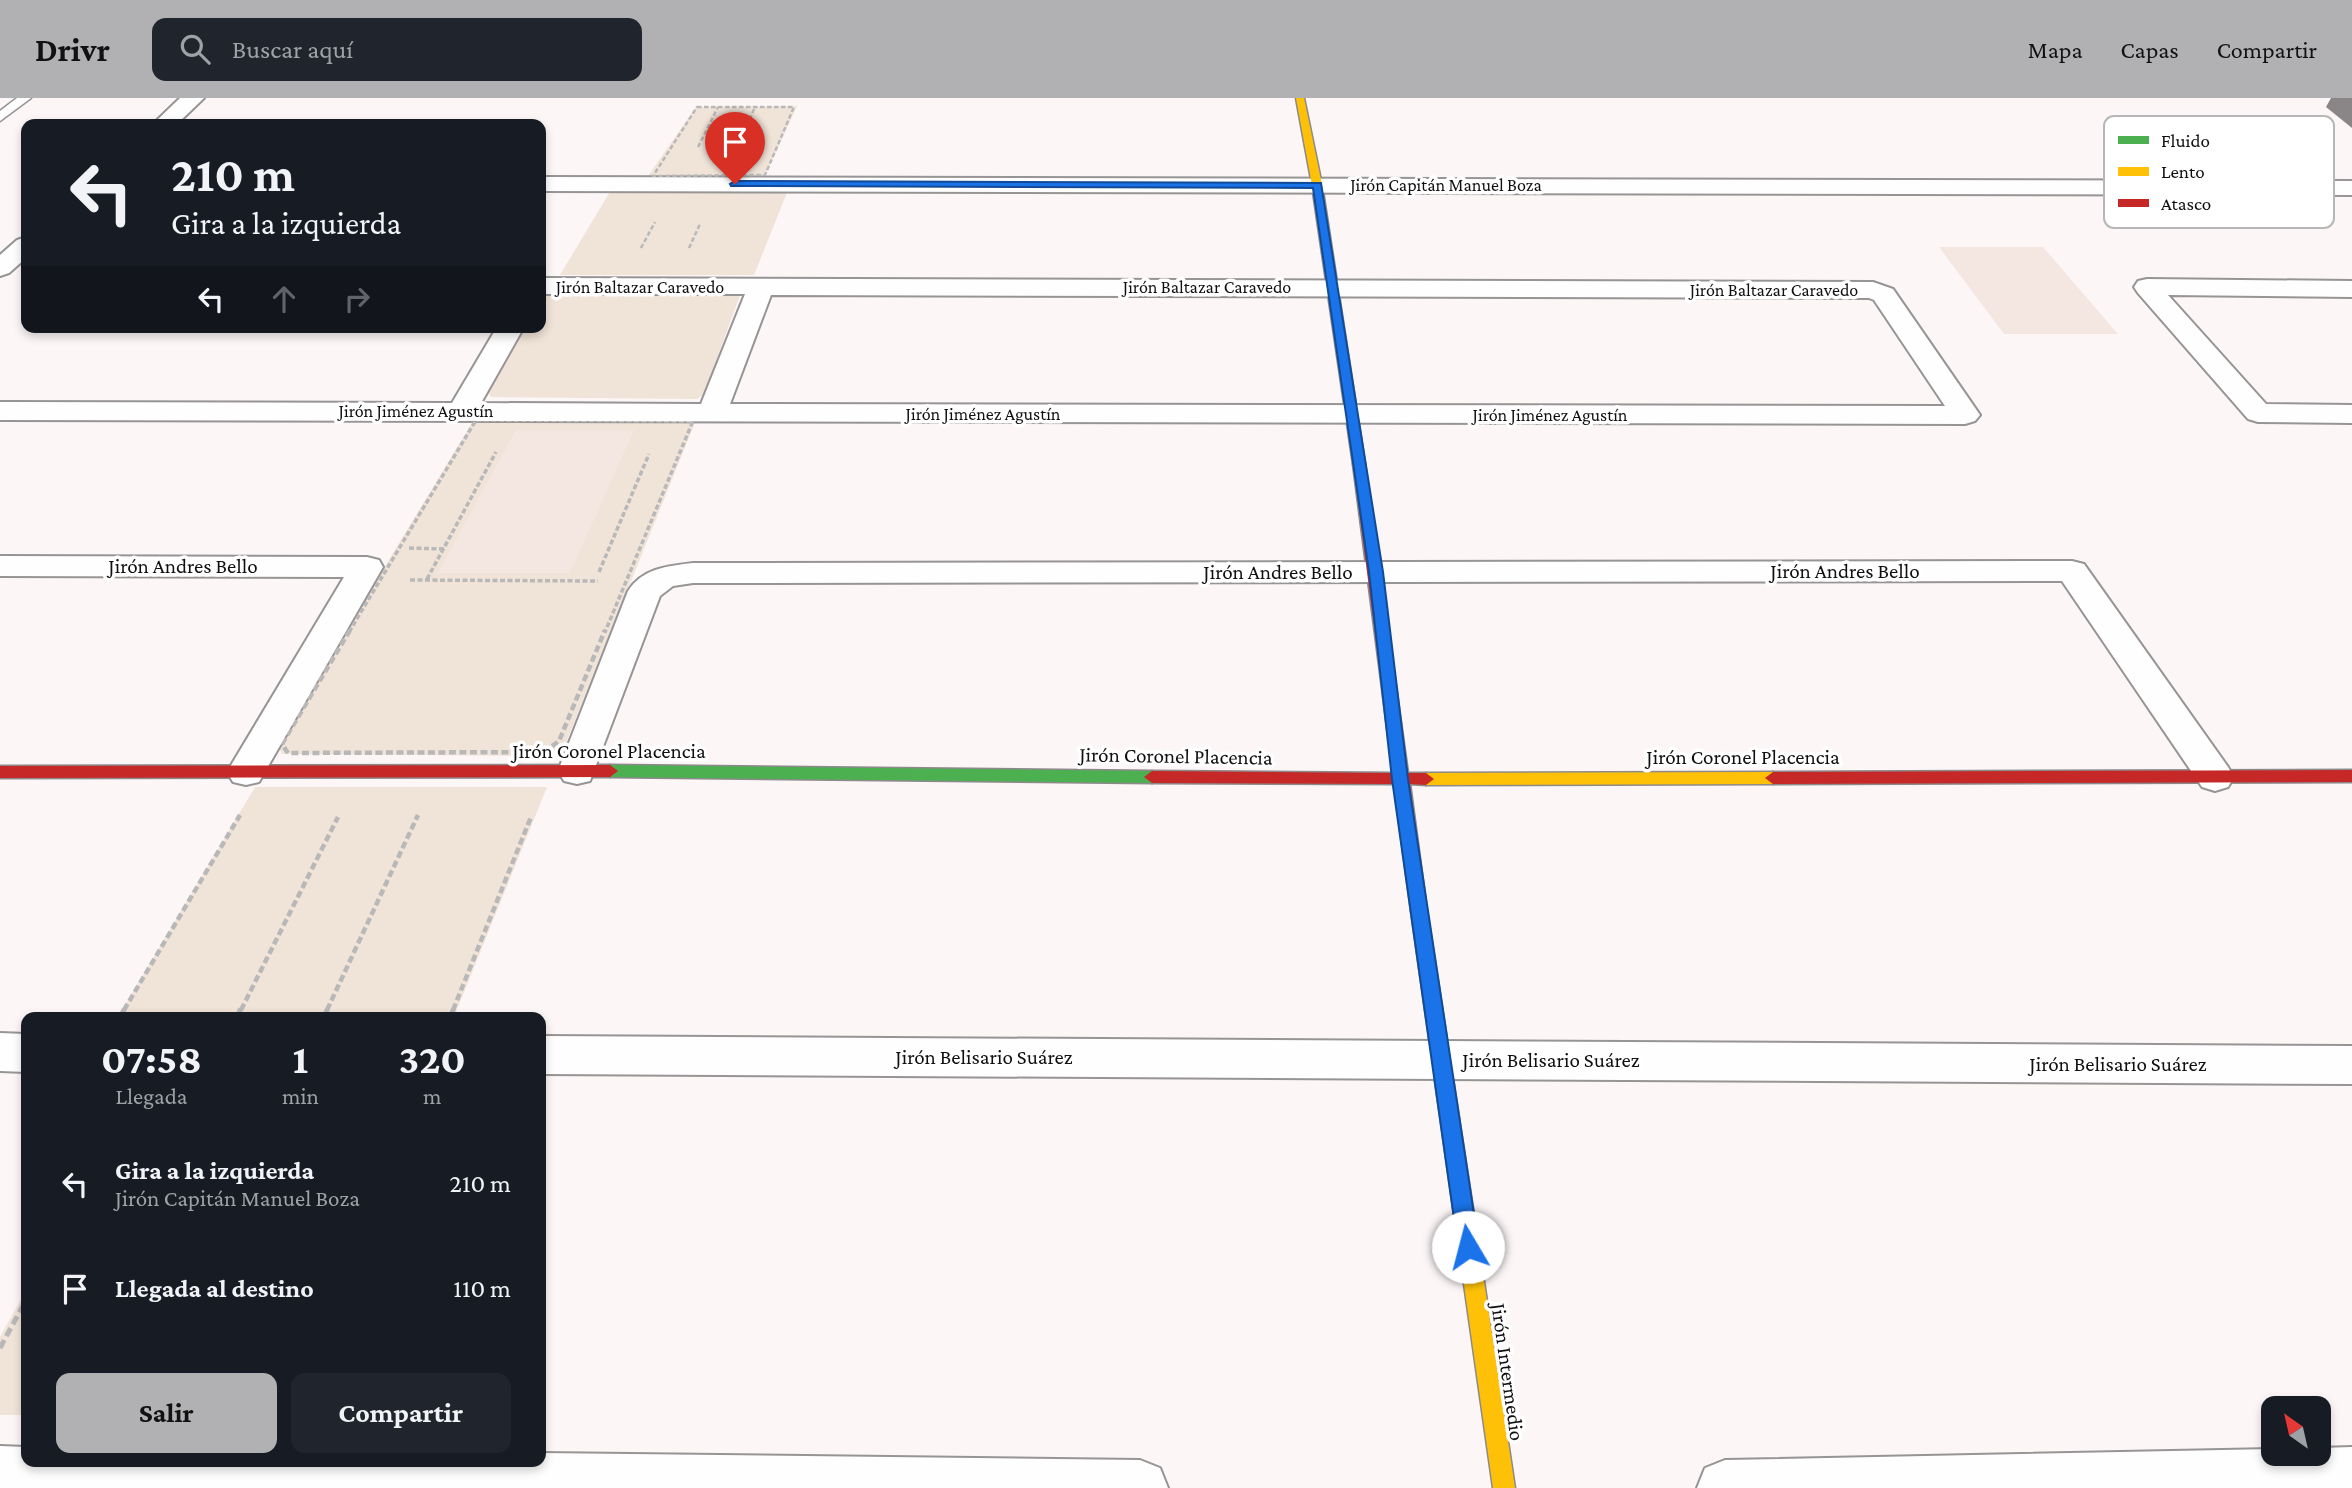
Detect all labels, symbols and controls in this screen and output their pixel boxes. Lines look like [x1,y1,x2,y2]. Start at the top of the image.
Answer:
search box [152,18,642,81]
icon: search [176,30,214,68]
text: Drivr [35,31,110,68]
text: Buscar aquí [232,35,353,64]
text: Mapa [2028,36,2083,63]
text: Capas [2121,36,2179,63]
text: Compartir [2217,36,2317,63]
pin [705,112,765,184]
legend [2104,116,2334,228]
icon: arrive [716,123,754,161]
text: Fluido [2161,130,2210,151]
icon: left [56,147,147,238]
text: 210 m [171,147,295,202]
text: Lento [2161,161,2205,182]
street label: Jirón Capitán Manuel Boza [1348,175,1542,195]
text: Atasco [2161,193,2211,214]
text: Gira a la izquierda [171,205,401,241]
street label: Jirón Baltazar Caravedo [554,277,724,297]
street label: Jirón Baltazar Caravedo [1121,277,1291,297]
icon: left [192,280,230,318]
icon: ahead [265,280,303,318]
icon: right [338,280,376,318]
street label: Jirón Baltazar Caravedo [1688,280,1858,300]
street label: Jirón Jiménez Agustín [336,401,494,421]
street label: Jirón Jiménez Agustín [903,404,1061,424]
street label: Jirón Jiménez Agustín [1470,405,1628,425]
street label: Jirón Andres Bello [106,554,258,578]
street label: Jirón Andres Bello [1768,559,1920,583]
street label: Jirón Andres Bello [1201,560,1353,584]
street label: Jirón Coronel Placencia [510,739,706,763]
street label: Jirón Coronel Placencia [1077,742,1273,770]
street label: Jirón Coronel Placencia [1644,745,1840,769]
text: 07:58 [101,1035,202,1082]
text: 1 [292,1035,308,1082]
text: 320 [399,1035,466,1082]
street label: Jirón Belisario Suárez [893,1045,1073,1069]
street label: Jirón Belisario Suárez [1460,1048,1640,1072]
street label: Jirón Belisario Suárez [2027,1052,2207,1076]
text: Llegada [115,1083,187,1109]
text: min [282,1083,319,1109]
text: m [423,1083,442,1109]
text: Gira a la izquierda [115,1156,314,1185]
icon: left [56,1165,94,1203]
text: 210 m [450,1169,511,1198]
text: Jirón Capitán Manuel Boza [115,1185,360,1211]
position arrow [1431,1210,1505,1284]
icon: arrive [56,1270,94,1308]
text: Llegada al destino [115,1274,314,1303]
text: 110 m [453,1274,511,1303]
street label: Jirón Intermedio [1486,1300,1530,1442]
button: Salir [56,1373,277,1453]
button: Compartir [291,1373,511,1453]
north arrow [2261,1396,2331,1466]
map controls [2261,1396,2331,1466]

